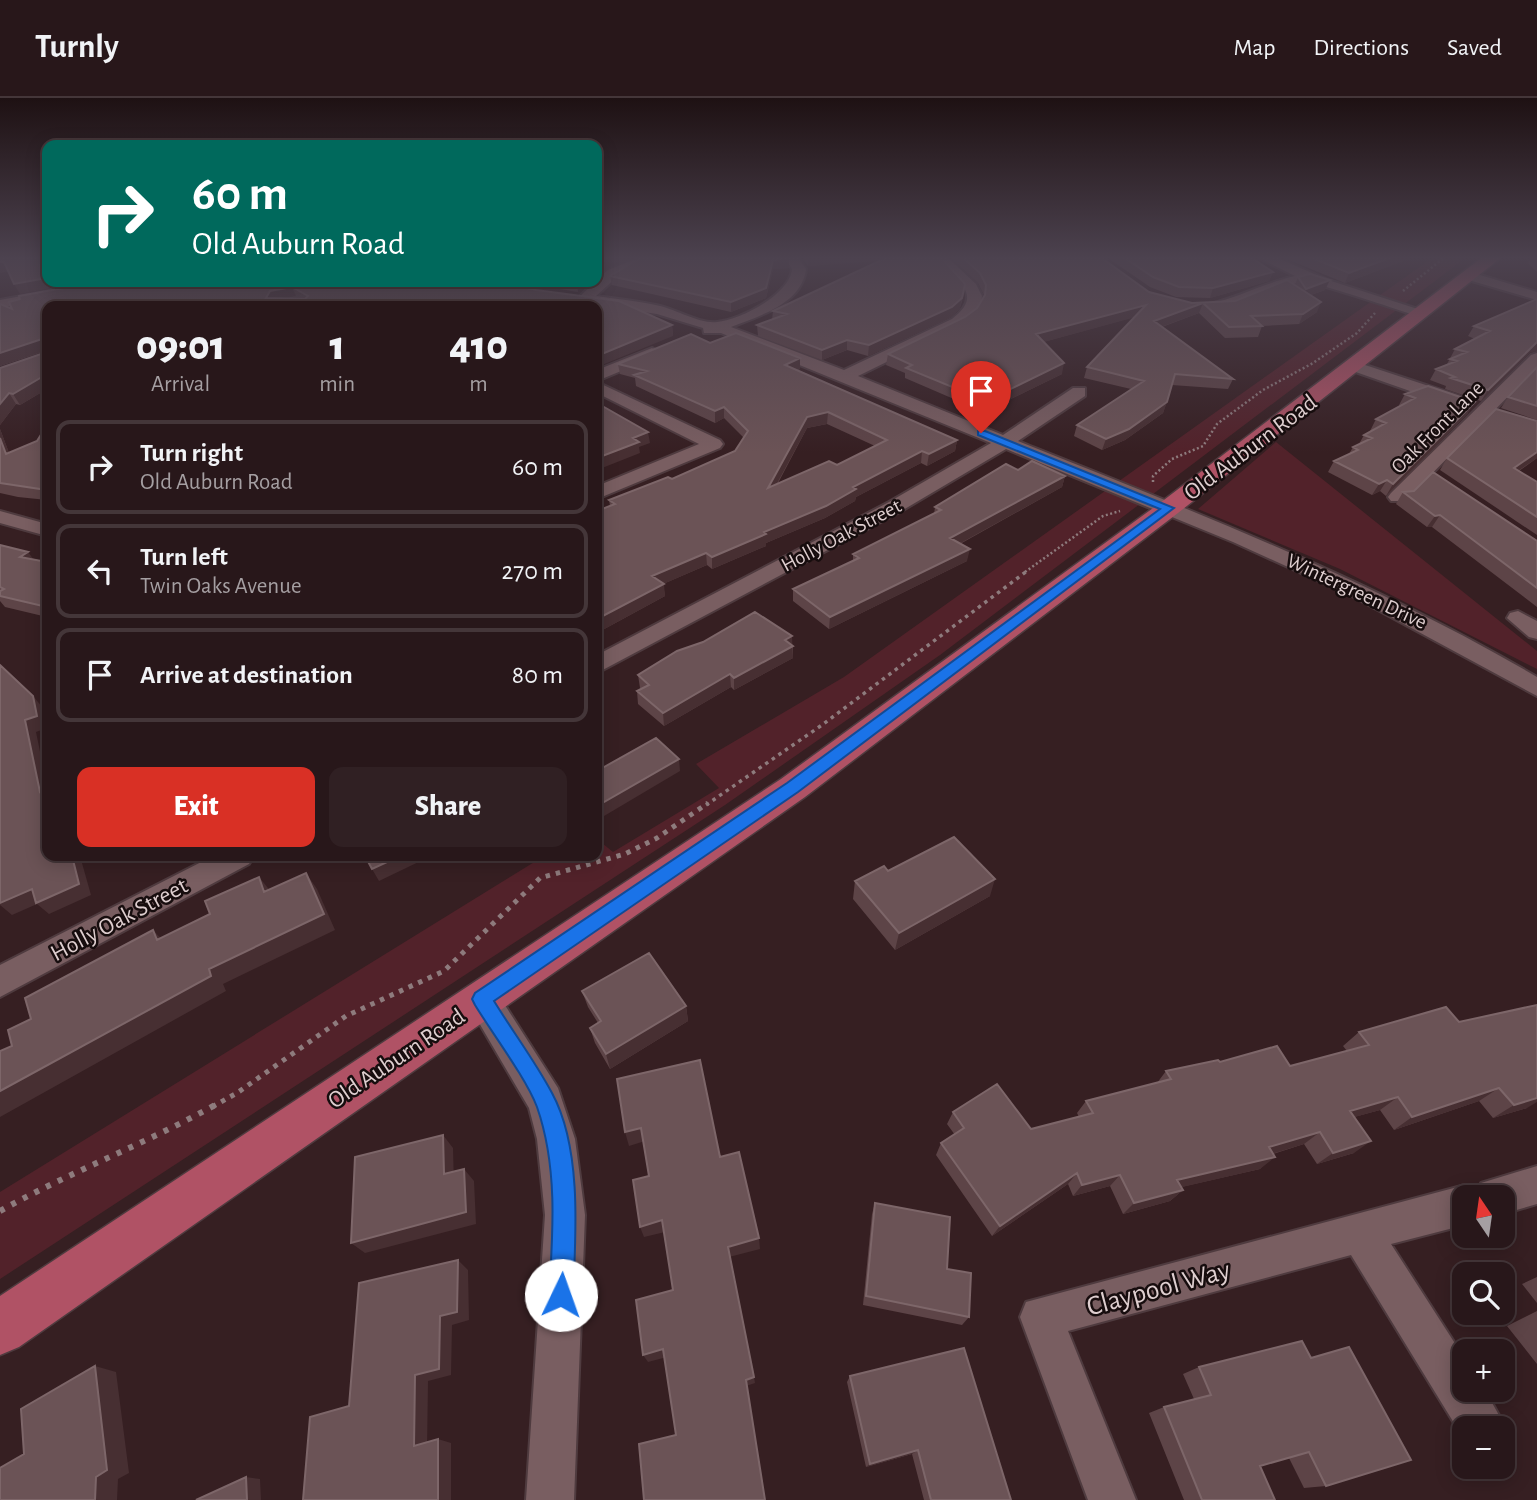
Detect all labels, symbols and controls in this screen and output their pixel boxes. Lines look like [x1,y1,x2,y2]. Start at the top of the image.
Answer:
text: Turnly [35,31,119,64]
text: Map [1233,36,1275,60]
text: Directions [1313,36,1409,60]
text: Saved [1447,36,1502,60]
icon: right [77,168,168,259]
text: 60 m [192,170,288,219]
text: Old Auburn Road [192,228,404,260]
text: 09:01 [136,325,225,367]
text: 1 [329,325,345,367]
text: 410 [449,325,508,367]
pin [951,361,1011,433]
icon: arrive [962,372,1000,410]
text: Arrival [151,373,210,396]
text: min [319,373,355,396]
text: m [469,373,488,396]
street label: Oak Front Lane [1387,377,1488,478]
street label: Old Auburn Road [1180,390,1321,505]
text: Turn right [140,440,243,466]
icon: right [81,448,119,486]
text: 60 m [512,454,563,480]
text: Old Auburn Road [140,471,293,494]
street label: Holly Oak Street [778,495,905,576]
text: Turn left [140,544,228,570]
street label: Wintergreen Drive [1284,550,1430,633]
icon: left [81,552,119,590]
text: 270 m [502,558,563,584]
text: Twin Oaks Avenue [140,575,302,598]
icon: arrive [81,656,119,694]
text: Arrive at destination [140,662,353,688]
text: 80 m [512,662,563,688]
button: Exit [77,767,315,847]
button: Share [329,767,567,847]
street label: Holly Oak Street [47,874,192,966]
street label: Old Auburn Road [324,1004,469,1113]
north arrow [1452,1185,1516,1248]
map controls [1452,1185,1515,1479]
street label: Claypool Way [1084,1256,1233,1322]
position arrow [524,1258,598,1332]
button: search [1452,1262,1515,1325]
button: + [1452,1339,1515,1402]
button: − [1452,1416,1515,1479]

